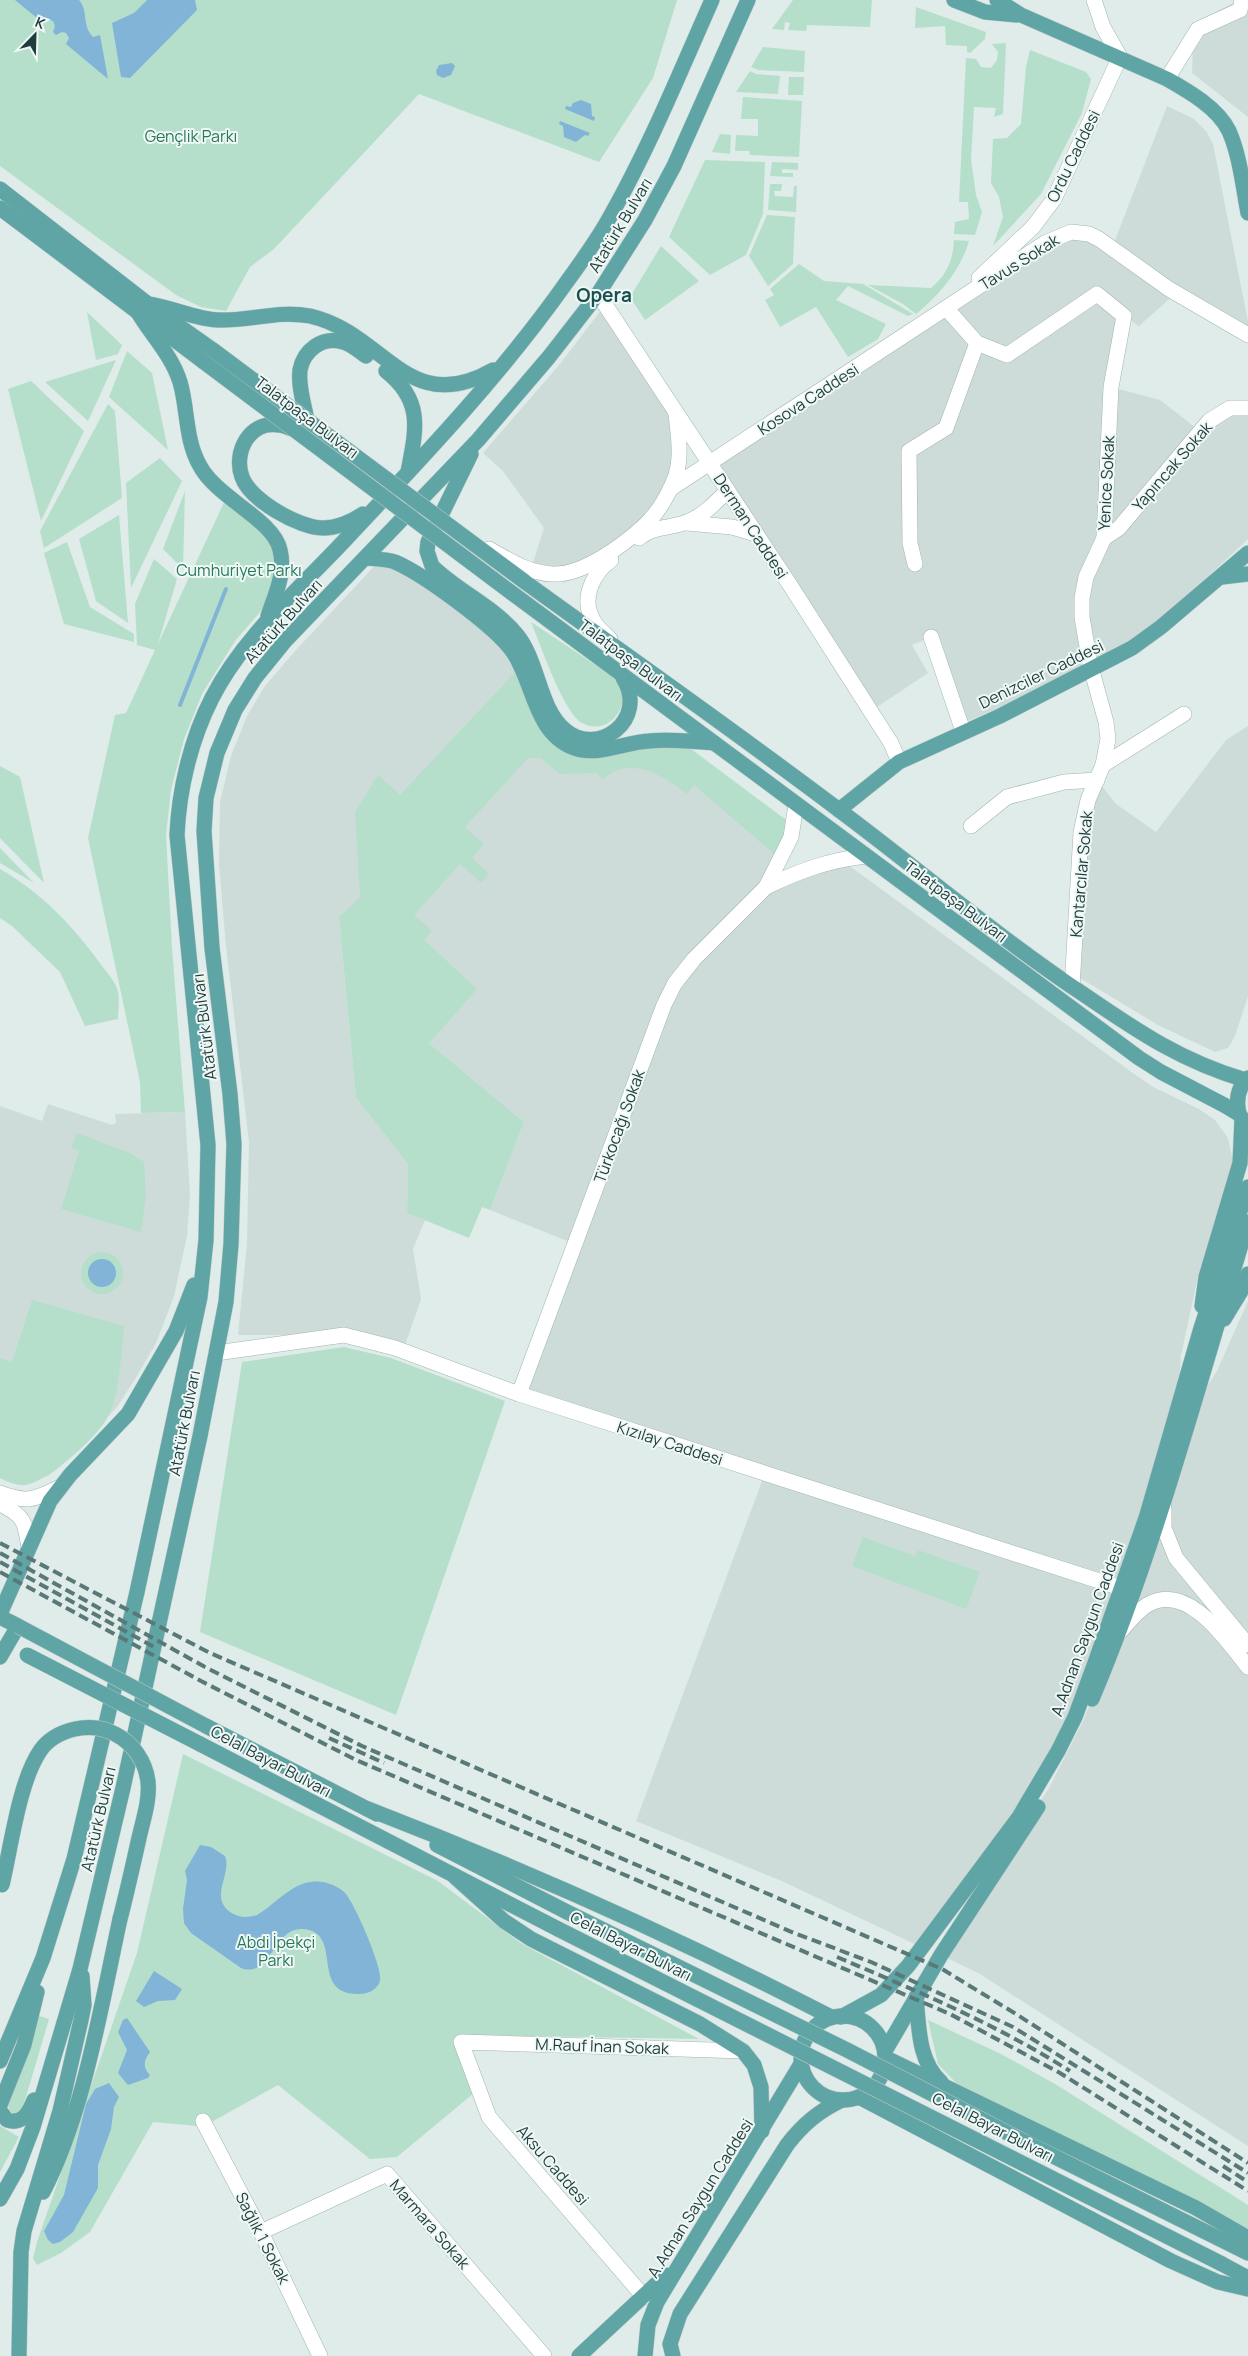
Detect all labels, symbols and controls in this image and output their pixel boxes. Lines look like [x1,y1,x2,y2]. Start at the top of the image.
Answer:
north arrow [10,10,60,60]
text: K [32,12,49,33]
street label: Ordu Caddesi [1041,106,1105,206]
park label: Gençlik Parkı [145,125,237,147]
street label: Atatürk Bulvarı [583,173,657,277]
street label: Tavus Sokak [975,228,1064,295]
district label: Opera [576,282,632,308]
street label: Kosova Caddesi [753,358,863,440]
street label: Talatpaşa Bulvarı [251,371,363,463]
street label: Yapıncak Sokak [1127,416,1218,516]
street label: Yenice Sokak [1093,434,1120,531]
street label: Derman Caddesi [709,469,793,583]
park label: Cumhuriyet Parkı [176,559,302,581]
street label: Atatürk Bulvarı [239,574,327,668]
street label: Talatpaşa Bulvarı [575,614,687,706]
street label: Denizciler Caddesi [975,634,1107,714]
street label: Kantarcılar Sokak [1065,809,1098,938]
street label: Talatpaşa Bulvarı [900,855,1012,947]
street label: Atatürk Bulvarı [187,973,221,1081]
street label: Türkocağı Sokak [588,1065,650,1186]
street label: Atatürk Bulvarı [163,1368,205,1478]
street label: Kızılay Caddesi [614,1416,726,1470]
street label: A.Adnan Saygun Caddesi [1045,1539,1129,1719]
street label: Celal Bayar Bulvarı [207,1720,335,1802]
street label: Atatürk Bulvarı [75,1764,121,1874]
street label: Celal Bayar Bulvarı [566,1906,696,1986]
park label: Abdi İpekçi Parkı [237,1931,315,1971]
street label: M.Rauf İnan Sokak [535,2033,670,2059]
street label: Celal Bayar Bulvarı [928,2087,1058,2167]
street label: A.Adnan Saygun Caddesi [642,2114,758,2282]
street label: Aksu Caddesi [512,2120,594,2210]
street label: Marmara Sokak [385,2174,476,2274]
street label: Sağlık 1 Sokak [230,2188,296,2289]

